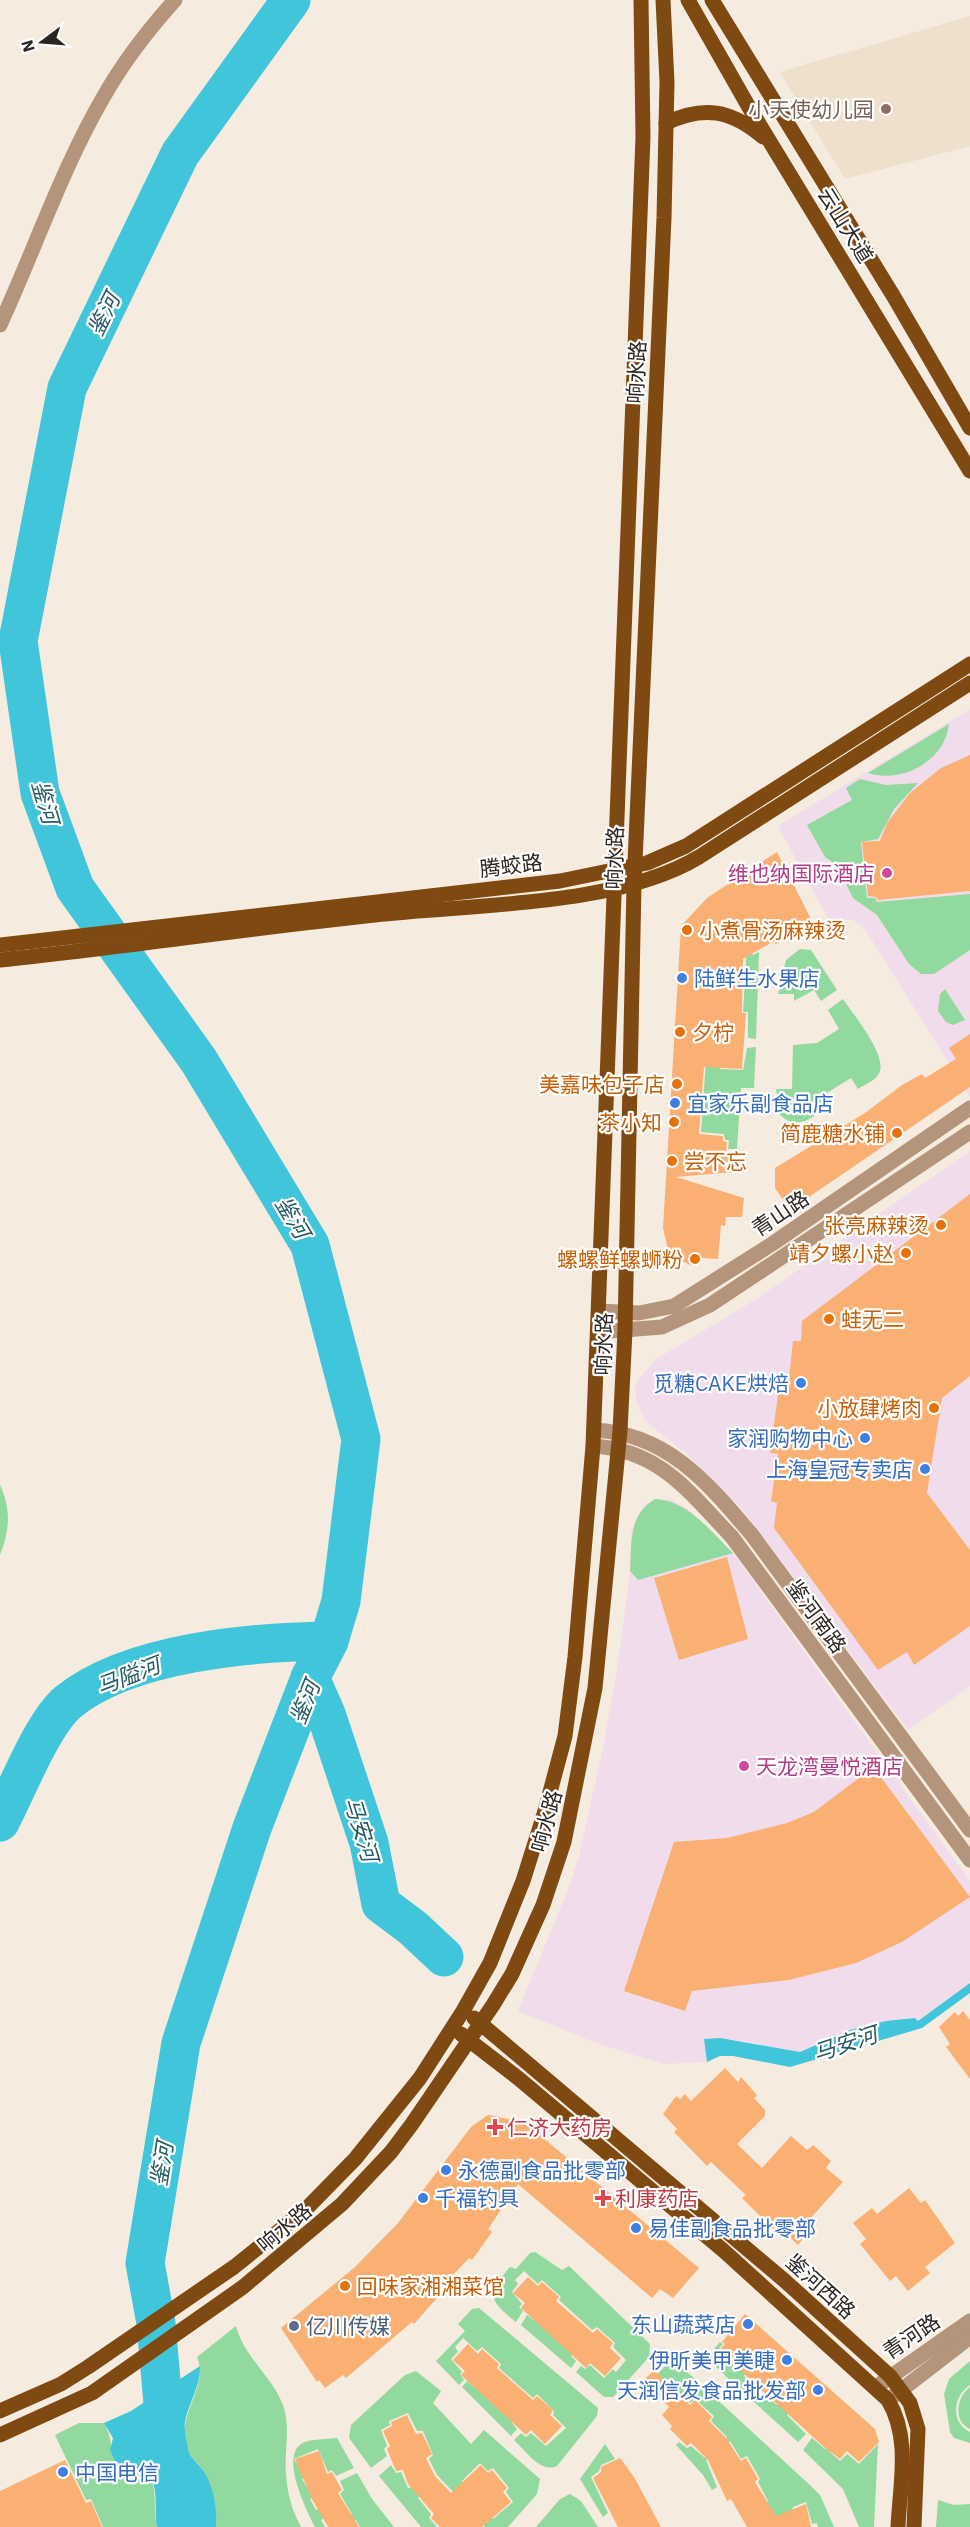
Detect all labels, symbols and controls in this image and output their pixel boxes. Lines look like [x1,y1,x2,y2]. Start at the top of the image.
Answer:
north arrow [12,12,72,72]
text: N [16,38,39,54]
place label: 小天使幼儿园 [748,95,874,123]
marker: 小天使幼儿园 [879,102,893,116]
street label: 云山大道 [812,182,880,268]
water label: 鉴河 [80,284,127,340]
street label: 响水路 [620,340,652,404]
water label: 鉴河 [26,777,67,831]
street label: 响水路 [599,826,629,890]
street label: 腾蛟路 [478,847,544,883]
place label: 维也纳国际酒店 [728,859,875,887]
marker: 维也纳国际酒店 [880,866,894,880]
place label: 小煮骨汤麻辣烫 [699,916,846,944]
marker: 小煮骨汤麻辣烫 [680,923,694,937]
place label: 陆鲜生水果店 [694,964,820,992]
marker: 陆鲜生水果店 [675,971,689,985]
place label: 夕柠 [692,1018,734,1046]
marker: 夕柠 [673,1025,687,1039]
place label: 美嘉味包子店 [539,1070,665,1098]
marker: 美嘉味包子店 [670,1077,684,1091]
place label: 宜家乐副食品店 [687,1089,834,1117]
marker: 宜家乐副食品店 [668,1096,682,1110]
place label: 茶小知 [599,1108,662,1136]
marker: 茶小知 [667,1115,681,1129]
place label: 简鹿糖水铺 [780,1119,885,1147]
marker: 简鹿糖水铺 [890,1126,904,1140]
place label: 尝不忘 [684,1147,747,1175]
marker: 尝不忘 [665,1154,679,1168]
street label: 青山路 [746,1184,814,1242]
water label: 鉴河 [269,1191,319,1247]
place label: 张亮麻辣烫 [824,1211,929,1239]
marker: 张亮麻辣烫 [934,1218,948,1232]
place label: 靖夕螺小赵 [789,1239,894,1267]
place label: 螺螺鲜螺蛳粉 [557,1245,683,1273]
marker: 靖夕螺小赵 [899,1246,913,1260]
marker: 螺螺鲜螺蛳粉 [688,1252,702,1266]
place label: 蛙无二 [841,1305,904,1333]
street label: 响水路 [588,1312,618,1376]
marker: 蛙无二 [822,1312,836,1326]
place label: 觅糖CAKE烘焙 [653,1369,789,1397]
marker: 觅糖CAKE烘焙 [794,1376,808,1390]
place label: 小放肆烤肉 [817,1394,922,1422]
marker: 小放肆烤肉 [927,1401,941,1415]
place label: 家润购物中心 [727,1424,853,1452]
marker: 家润购物中心 [858,1431,872,1445]
place label: 上海皇冠专卖店 [766,1455,913,1483]
marker: 上海皇冠专卖店 [918,1462,932,1476]
street label: 鉴河南路 [781,1574,853,1658]
water label: 马隘河 [92,1648,168,1700]
water label: 鉴河 [282,1672,327,1728]
place label: 天龙湾曼悦酒店 [756,1752,903,1780]
marker: 天龙湾曼悦酒店 [737,1759,751,1773]
street label: 响水路 [524,1787,568,1855]
water label: 马安河 [338,1793,387,1869]
water label: 马安河 [809,2018,885,2067]
place label: 仁济大药房 [507,2113,612,2141]
marker: 仁济大药房 [488,2120,502,2134]
water label: 鉴河 [143,2136,179,2188]
place label: 永德副食品批零部 [458,2156,626,2184]
marker: 永德副食品批零部 [439,2163,453,2177]
place label: 千福钓具 [435,2184,519,2212]
place label: 利康药店 [615,2184,699,2212]
marker: 千福钓具 [416,2191,430,2205]
marker: 利康药店 [596,2191,610,2205]
street label: 响水路 [251,2196,317,2258]
place label: 易佳副食品批零部 [648,2214,816,2242]
marker: 易佳副食品批零部 [629,2221,643,2235]
street label: 鉴河西路 [780,2247,862,2325]
place label: 回味家湘湘菜馆 [357,2272,504,2300]
marker: 回味家湘湘菜馆 [338,2279,352,2293]
street label: 青河路 [877,2307,945,2365]
place label: 东山蔬菜店 [631,2310,736,2338]
place label: 亿川传媒 [306,2312,390,2340]
marker: 东山蔬菜店 [741,2317,755,2331]
marker: 亿川传媒 [287,2319,301,2333]
place label: 伊昕美甲美睫 [649,2346,775,2374]
marker: 伊昕美甲美睫 [780,2353,794,2367]
place label: 天润信发食品批发部 [617,2376,806,2404]
marker: 天润信发食品批发部 [811,2383,825,2397]
place label: 中国电信 [75,2458,159,2486]
marker: 中国电信 [56,2465,70,2479]

